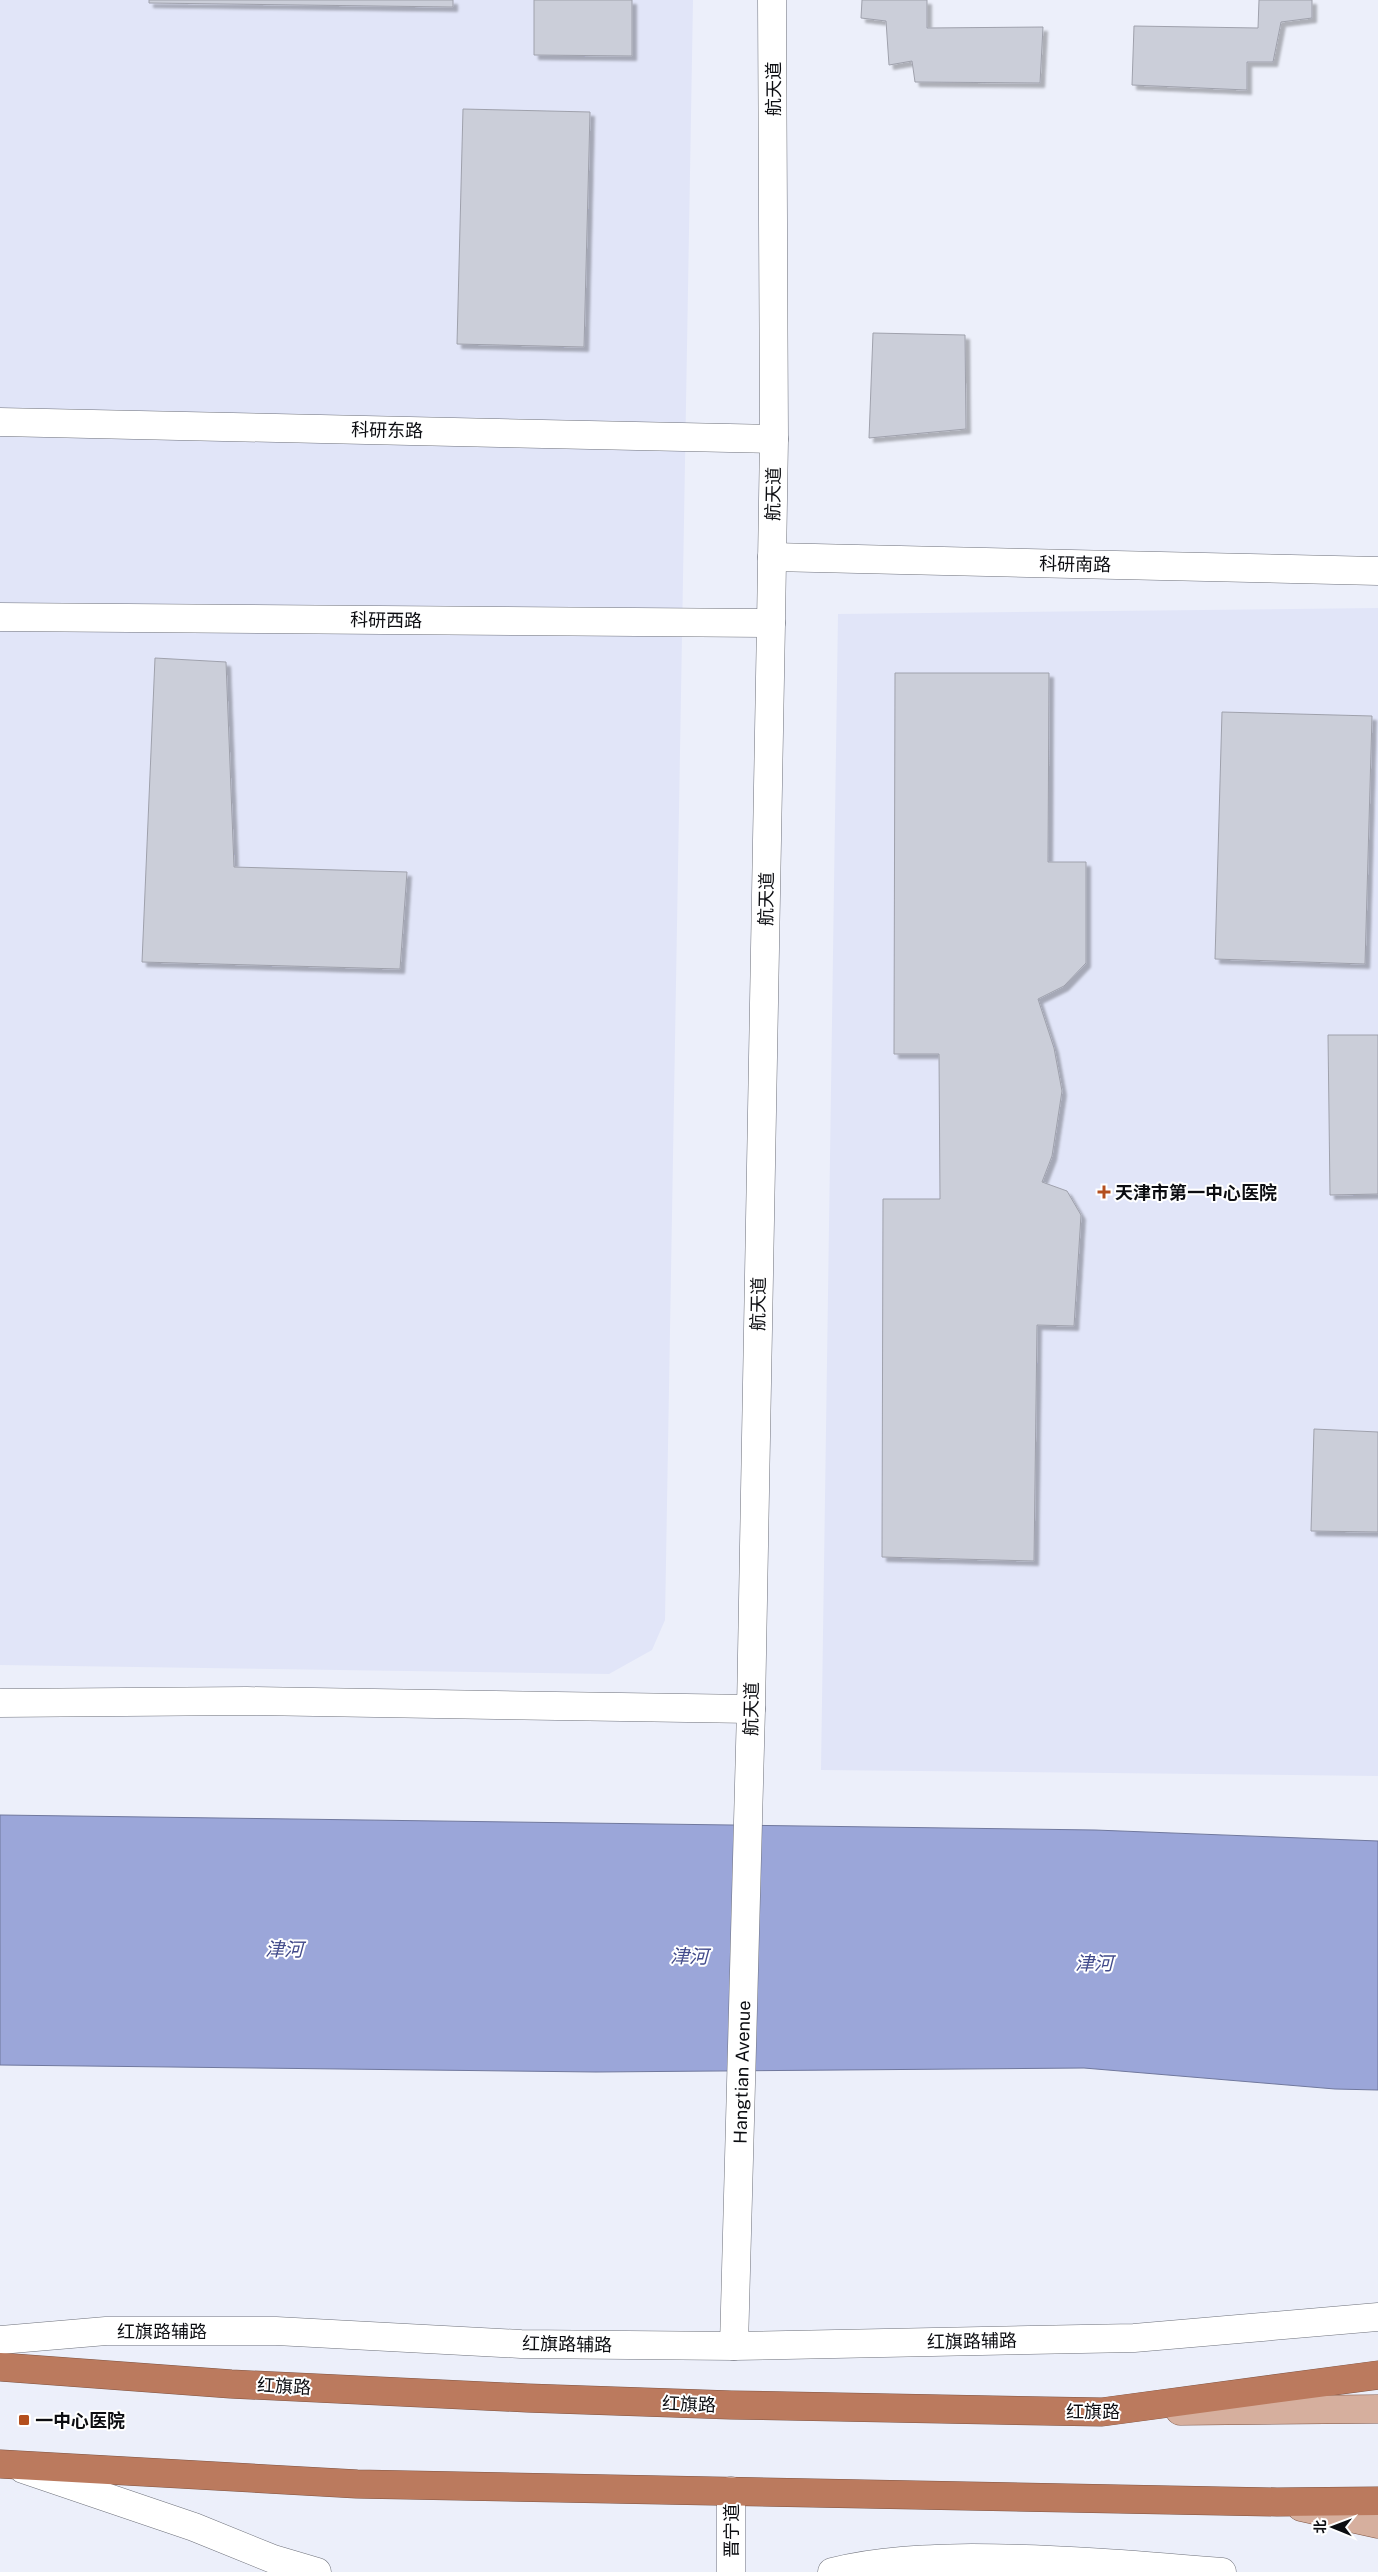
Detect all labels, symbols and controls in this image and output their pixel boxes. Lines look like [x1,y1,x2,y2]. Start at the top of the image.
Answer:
street label: 航天道 [763,62,784,116]
street label: 科研东路 [351,419,423,441]
street label: 航天道 [762,467,784,521]
street label: 科研南路 [1039,553,1111,575]
street label: 科研西路 [350,609,422,631]
street label: 航天道 [755,872,777,926]
place label: 天津市第一中心医院 [1115,1182,1277,1203]
marker: 天津市第一中心医院 [1097,1185,1111,1199]
street label: 航天道 [747,1277,769,1331]
street label: 航天道 [740,1682,762,1736]
water label: 津河 [265,1938,307,1960]
water label: 津河 [670,1945,712,1967]
water label: 津河 [1075,1952,1117,1974]
street label: Hangtian Avenue [729,2000,754,2144]
street label: 红旗路辅路 [117,2321,207,2342]
street label: 红旗路辅路 [927,2330,1017,2352]
street label: 红旗路辅路 [522,2333,612,2355]
street label: 红旗路 [256,2374,312,2398]
street label: 红旗路 [662,2393,716,2415]
street label: 红旗路 [1066,2401,1120,2422]
place label: 一中心医院 [35,2410,125,2431]
marker: 一中心医院 [17,2413,31,2427]
north arrow [1308,2502,1358,2552]
street label: 晋宁道 [721,2504,742,2558]
text: 北 [1312,2520,1328,2534]

